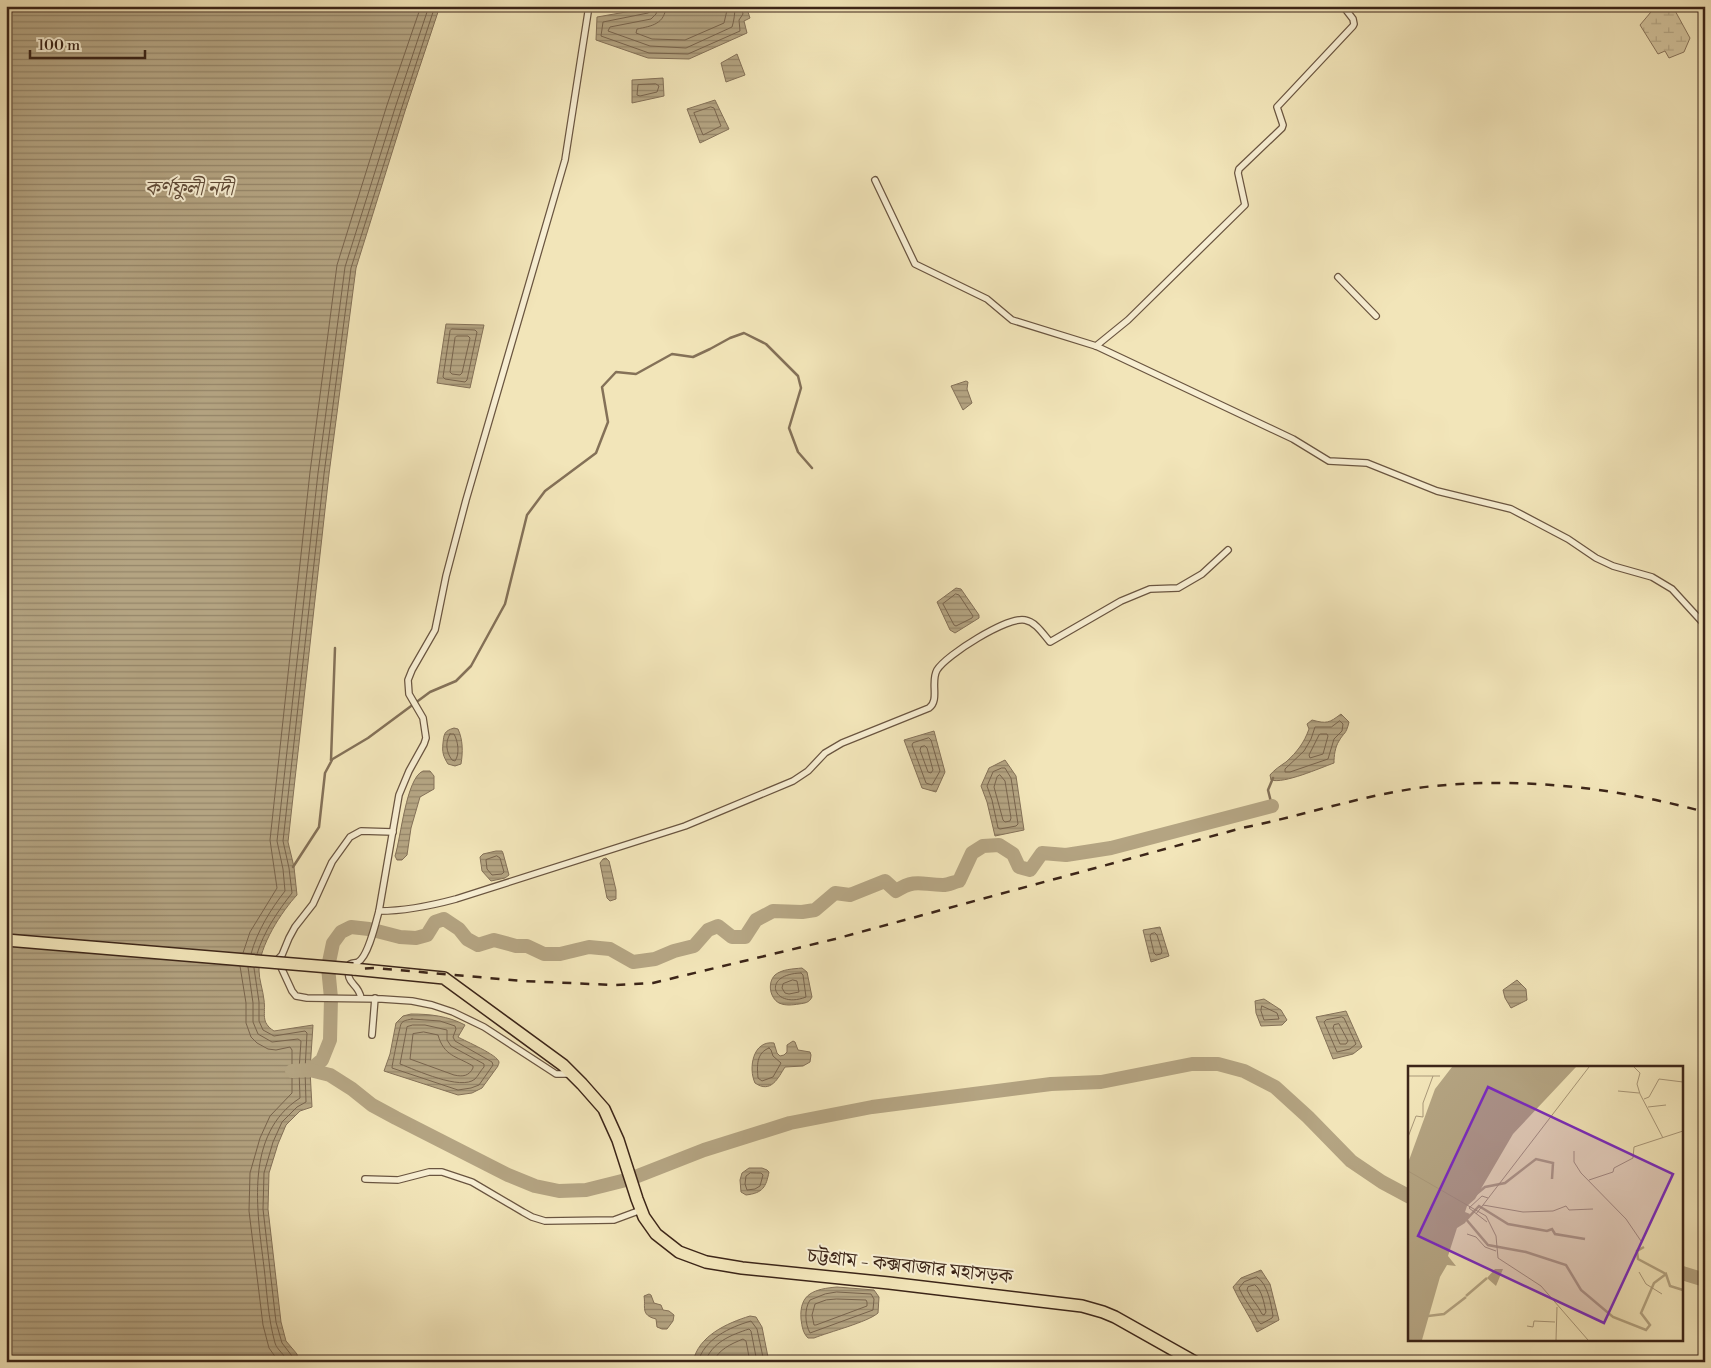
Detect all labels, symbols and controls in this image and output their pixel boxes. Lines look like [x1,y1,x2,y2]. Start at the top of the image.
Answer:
scale bar [30,28,145,60]
text: 100 m [38,36,80,55]
water label: কর্ণফুলী নদী [145,175,236,202]
inset map [1408,1066,1684,1340]
street label: চট্টগ্রাম - কক্সবাজার মহাসড়ক [805,1243,1015,1290]

